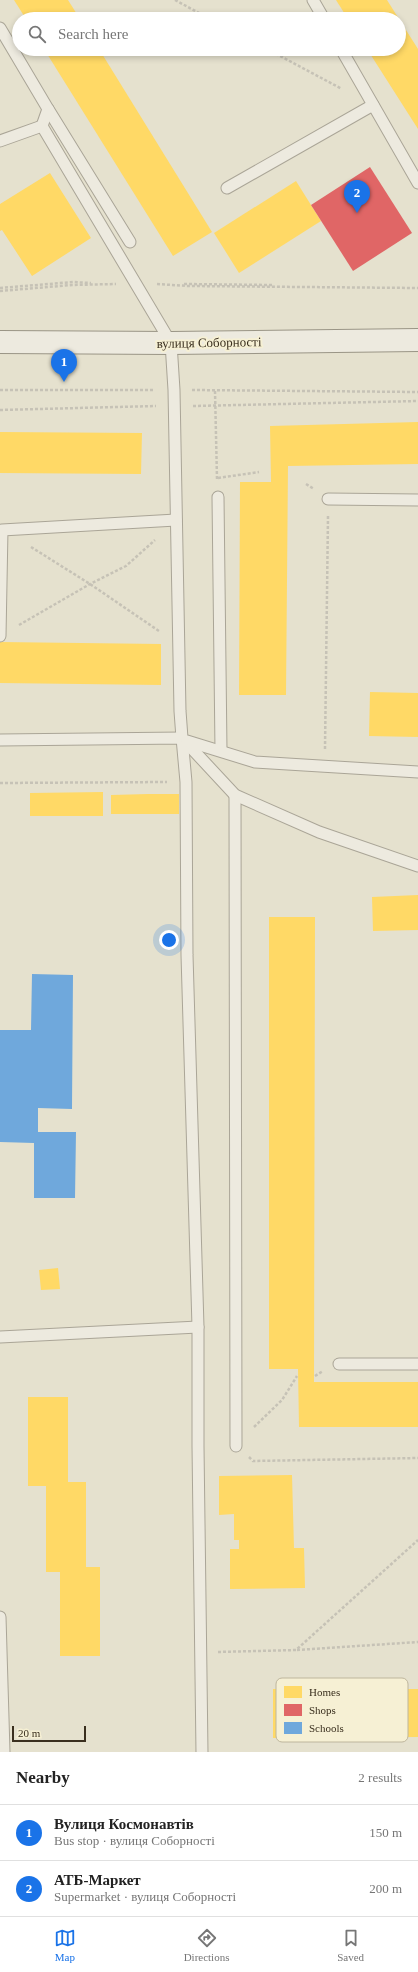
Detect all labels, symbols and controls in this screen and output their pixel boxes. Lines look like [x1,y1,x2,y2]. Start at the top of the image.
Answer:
search box [12,12,406,56]
icon: search [26,23,48,45]
text: Search here [58,26,128,42]
pin: 2 [344,180,370,213]
street label: вулиця Соборності [156,334,262,351]
pin: 1 [51,349,77,382]
your location [159,930,179,950]
legend [276,1678,408,1742]
text: Homes [309,1686,340,1698]
text: Shops [309,1704,336,1716]
text: Schools [309,1722,344,1734]
scale bar [12,1724,86,1743]
text: 20 m [18,1727,40,1739]
text: Nearby [16,1768,70,1787]
text: 2 results [358,1770,402,1785]
text: Вулиця Космонавтів [54,1816,194,1832]
text: 1 [26,1825,32,1840]
text: 150 m [369,1825,402,1840]
text: Bus stop · вулиця Соборності [54,1833,215,1848]
text: АТБ-Маркет [54,1872,141,1888]
text: 2 [26,1881,32,1896]
text: 200 m [369,1881,402,1896]
text: Supermarket · вулиця Соборності [54,1889,236,1904]
tab: Map [54,1927,76,1963]
tab: Directions [184,1927,229,1963]
tab: Saved [337,1927,364,1963]

